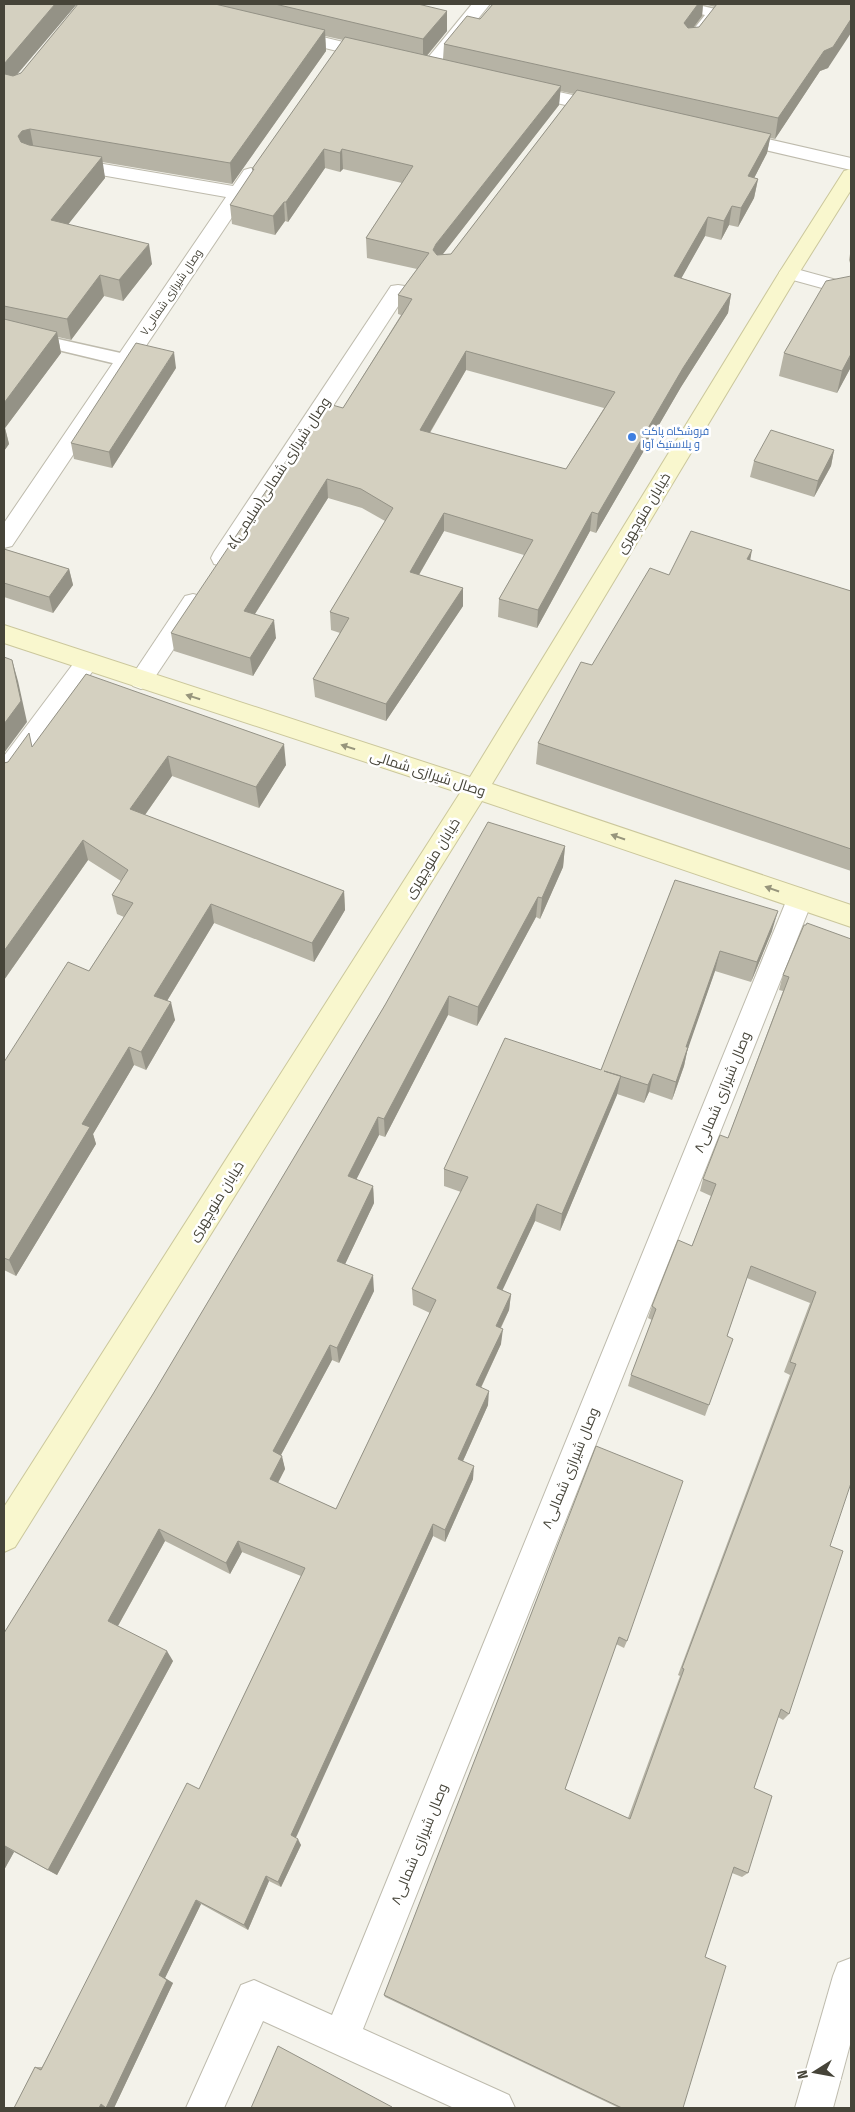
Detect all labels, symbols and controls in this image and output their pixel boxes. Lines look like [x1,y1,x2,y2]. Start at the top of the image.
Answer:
street label: وصال شیرازی شمالی۷ [138,247,205,338]
street label: ۵وصال شیرازی شمالی(سلیمی) [223,394,334,553]
place label: فروشگاه پاکت و پلاستیک آوا [642,425,709,451]
marker: فروشگاه پاکت و پلاستیک آوا [626,431,638,443]
street label: خیابان منوچهری [613,470,675,557]
one-way arrow [185,693,200,701]
one-way arrow [340,743,355,750]
street label: وصال شیرازی شمالی [368,747,488,800]
street label: خیابان منوچهری [401,815,465,902]
one-way arrow [610,833,625,841]
one-way arrow [764,885,779,893]
street label: وصال شیرازی شمالی۸ [690,1029,755,1155]
street label: خیابان منوچهری [185,1158,249,1245]
street label: وصال شیرازی شمالی۸ [538,1405,603,1531]
street label: وصال شیرازی شمالی۸ [387,1781,452,1907]
north arrow [790,2047,840,2097]
text: N [794,2069,812,2080]

